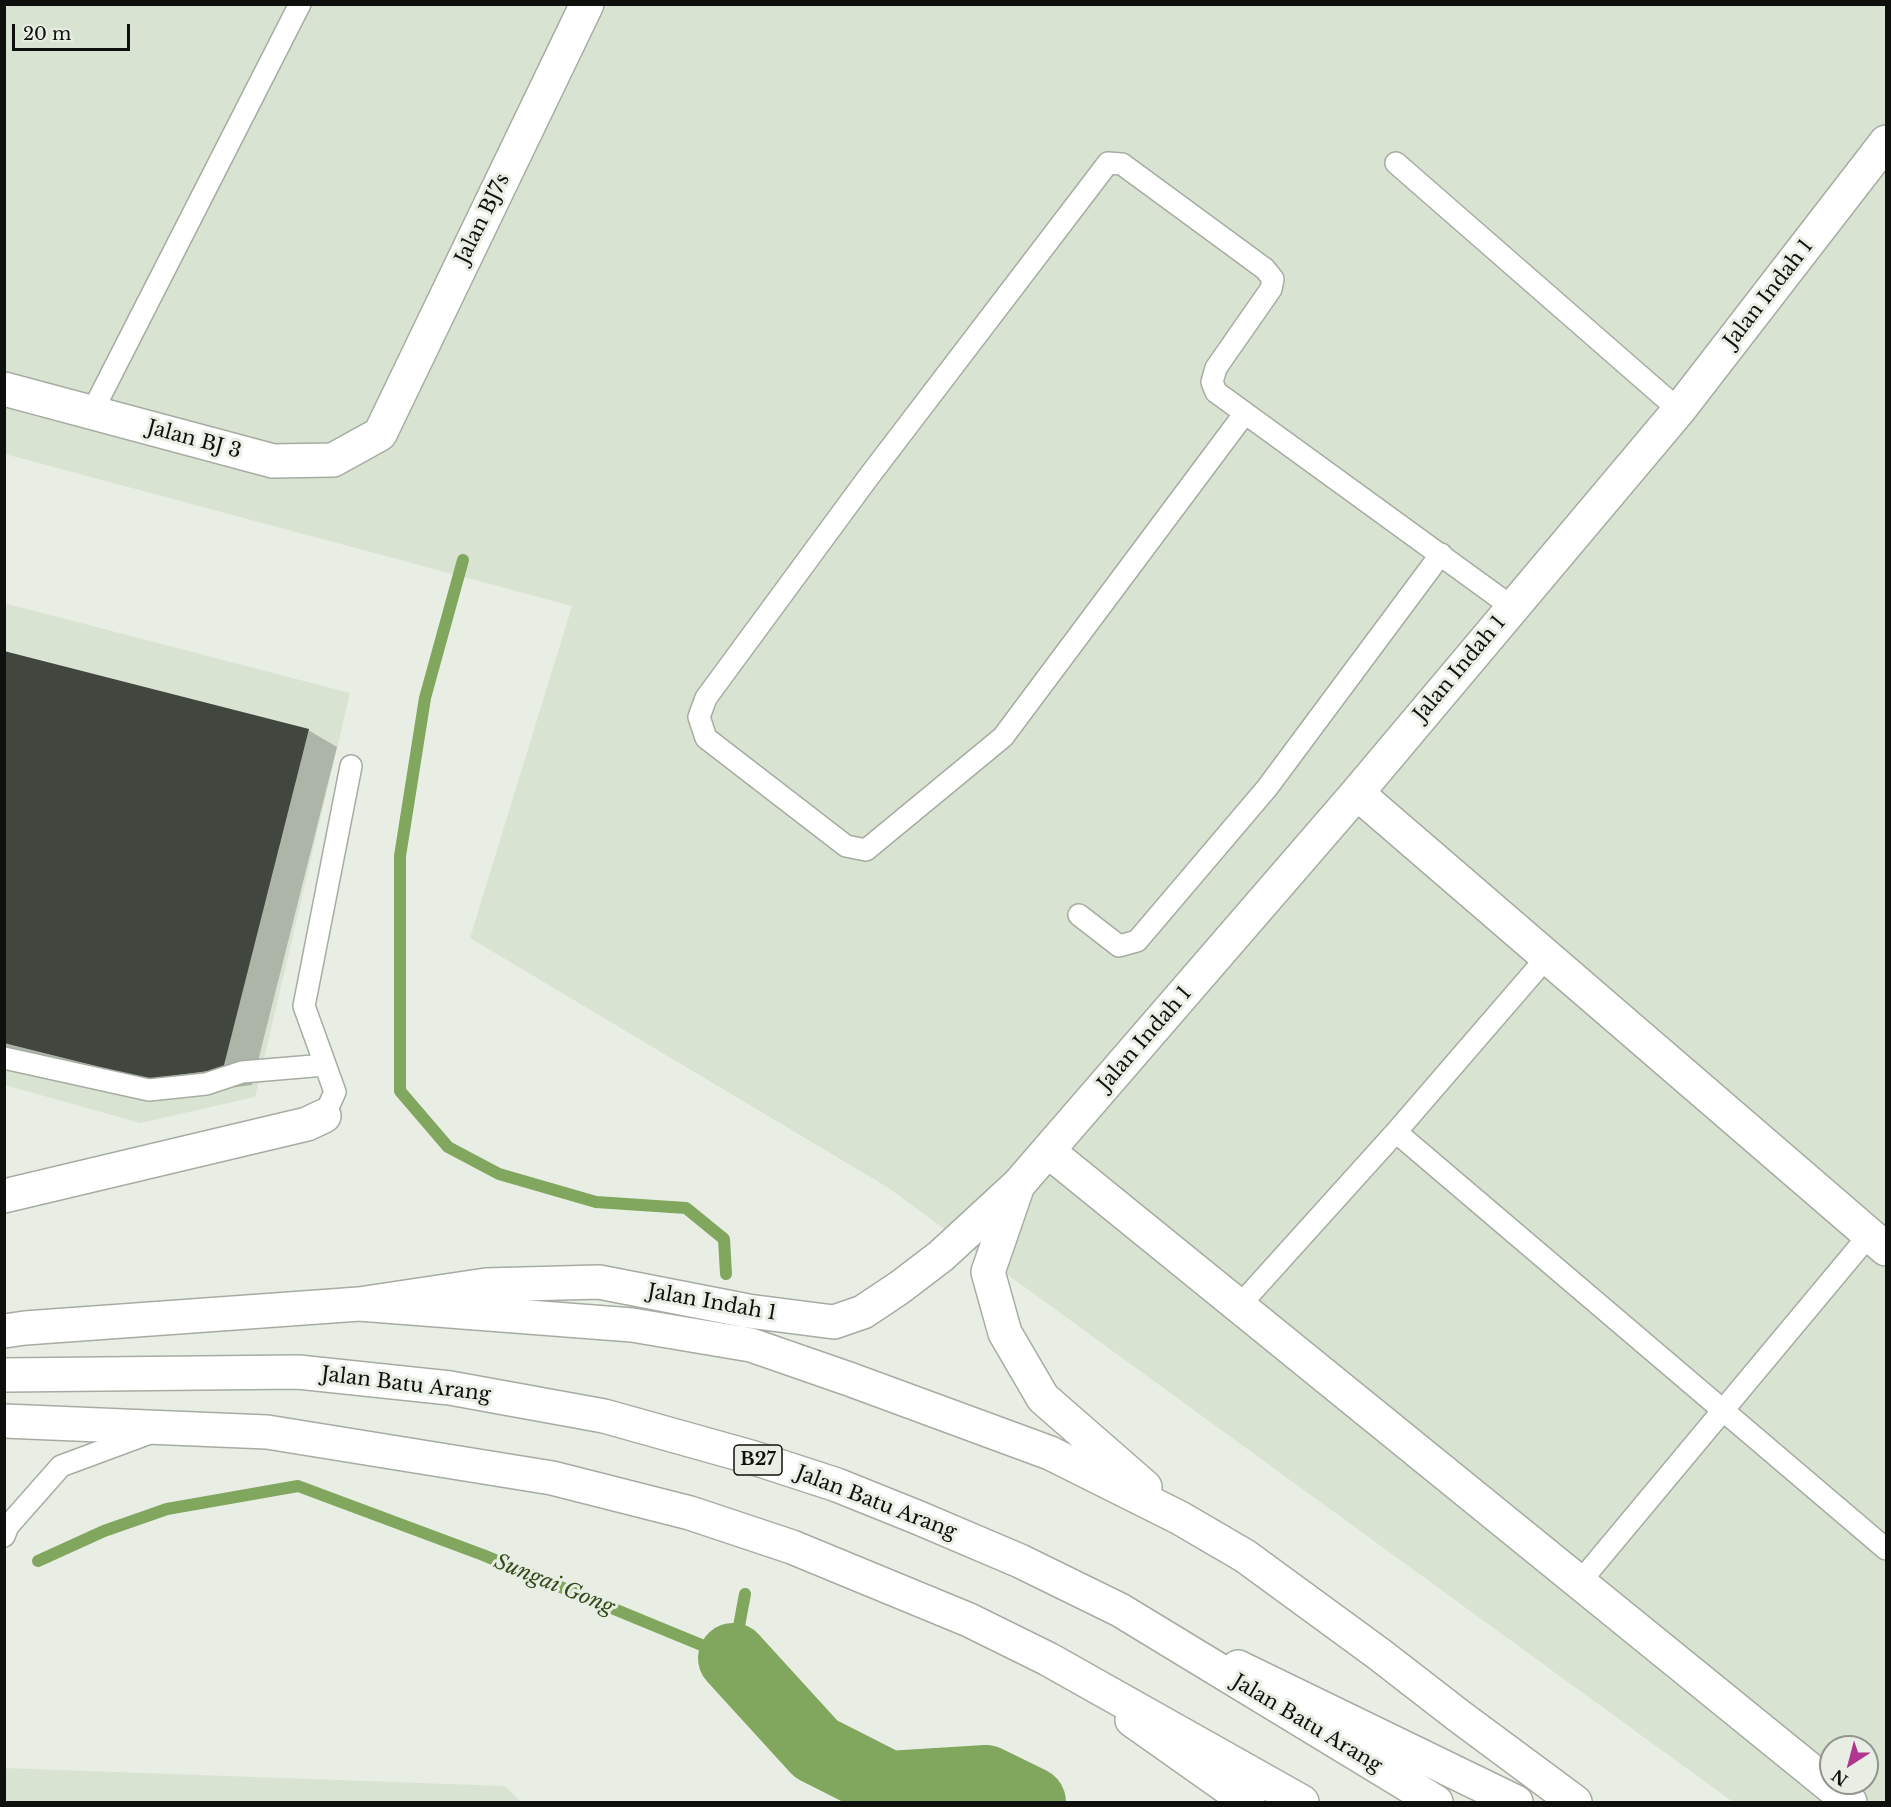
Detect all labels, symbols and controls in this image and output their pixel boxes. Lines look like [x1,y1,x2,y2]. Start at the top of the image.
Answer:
scale bar [15,12,134,50]
text: 20 m [23,23,71,45]
street label: Jalan BJ7s [451,170,515,268]
street label: Jalan Indah 1 [1719,235,1819,353]
street label: Jalan BJ 3 [144,416,244,464]
street label: Jalan Indah 1 [1409,611,1511,727]
street label: Jalan Indah 1 [1093,982,1197,1096]
street label: Jalan Indah 1 [646,1280,778,1326]
street label: Jalan Batu Arang [320,1363,492,1407]
road number: B27 [734,1445,782,1475]
street label: Jalan Batu Arang [792,1461,960,1545]
water label: Sungai Gong [490,1550,618,1620]
street label: Jalan Batu Arang [1228,1670,1386,1778]
north arrow [1819,1735,1879,1795]
text: N [1828,1765,1852,1790]

